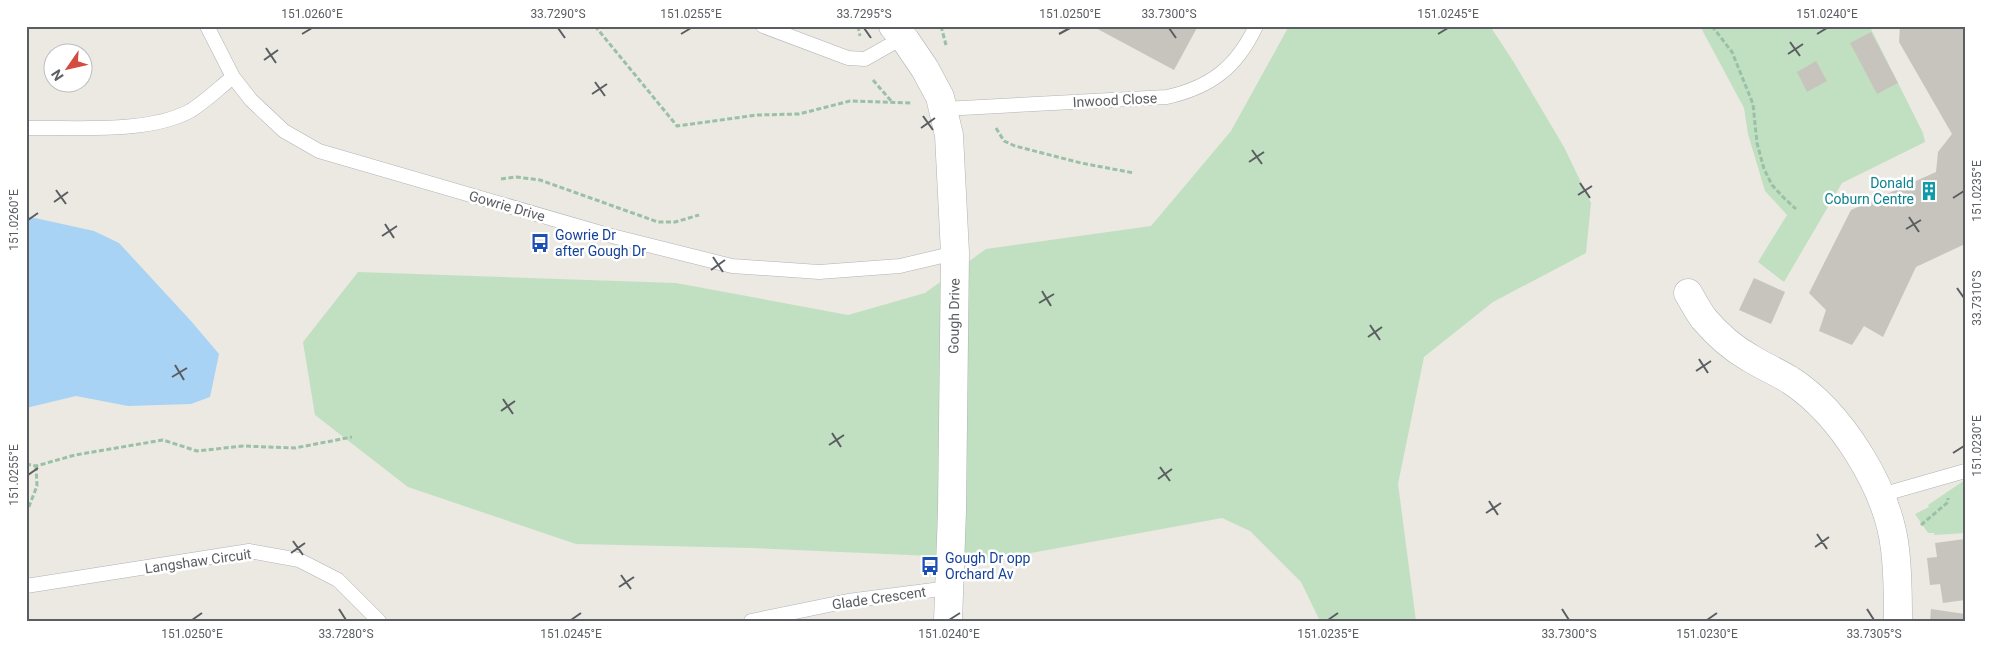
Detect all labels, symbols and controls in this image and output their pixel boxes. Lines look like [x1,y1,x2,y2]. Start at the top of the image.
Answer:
text: 151.0260°E [281,7,343,21]
text: 33.7290°S [530,7,586,21]
text: 151.0255°E [660,7,722,21]
text: 33.7295°S [836,7,892,21]
text: 151.0250°E [1039,7,1101,21]
text: 33.7300°S [1141,7,1197,21]
text: 151.0245°E [1417,7,1479,21]
text: 151.0240°E [1796,7,1858,21]
north arrow [42,42,92,92]
text: N [48,67,67,84]
street label: Inwood Close [1072,90,1158,110]
text: 151.0235°E [1970,160,1984,222]
place label: Donald Coburn Centre [1824,175,1914,207]
building icon: Donald Coburn Centre [1918,180,1940,202]
street label: Gowrie Drive [467,187,547,225]
text: 151.0260°E [7,189,21,251]
place label: Gowrie Dr after Gough Dr [555,227,646,259]
bus stop icon: Gowrie Dr after Gough Dr [529,232,551,254]
text: 33.7310°S [1970,270,1984,326]
street label: Gough Drive [945,278,963,354]
text: 151.0230°E [1970,415,1984,477]
text: 151.0255°E [7,444,21,506]
street label: Langshaw Circuit [144,546,253,576]
place label: Gough Dr opp Orchard Av [945,550,1031,582]
bus stop icon: Gough Dr opp Orchard Av [919,555,941,577]
street label: Glade Crescent [831,583,927,613]
text: 151.0250°E [161,627,223,641]
text: 33.7280°S [318,627,374,641]
text: 151.0245°E [540,627,602,641]
text: 151.0240°E [918,627,980,641]
text: 151.0235°E [1297,627,1359,641]
text: 33.7300°S [1541,627,1597,641]
text: 151.0230°E [1676,627,1738,641]
text: 33.7305°S [1846,627,1902,641]

